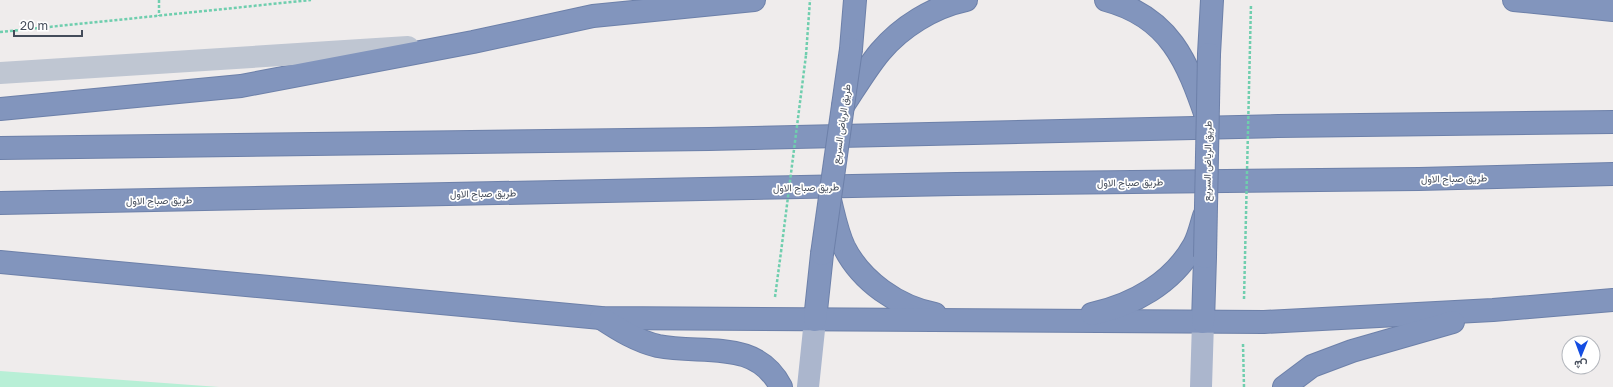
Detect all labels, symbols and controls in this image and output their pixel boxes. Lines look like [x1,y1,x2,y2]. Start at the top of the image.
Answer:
scale bar [14,12,82,38]
text: 20 m [20,18,48,33]
street label: طريق الرياض السريع [829,83,854,165]
street label: طريق الرياض السريع [1200,120,1215,201]
street label: طريق صباح الاول [1421,171,1488,186]
street label: طريق صباح الاول [1097,175,1164,190]
street label: طريق صباح الاول [773,180,840,195]
street label: طريق صباح الاول [450,186,517,201]
street label: طريق صباح الاول [126,193,193,208]
north arrow [1561,335,1601,375]
text: ش [1574,358,1588,372]

